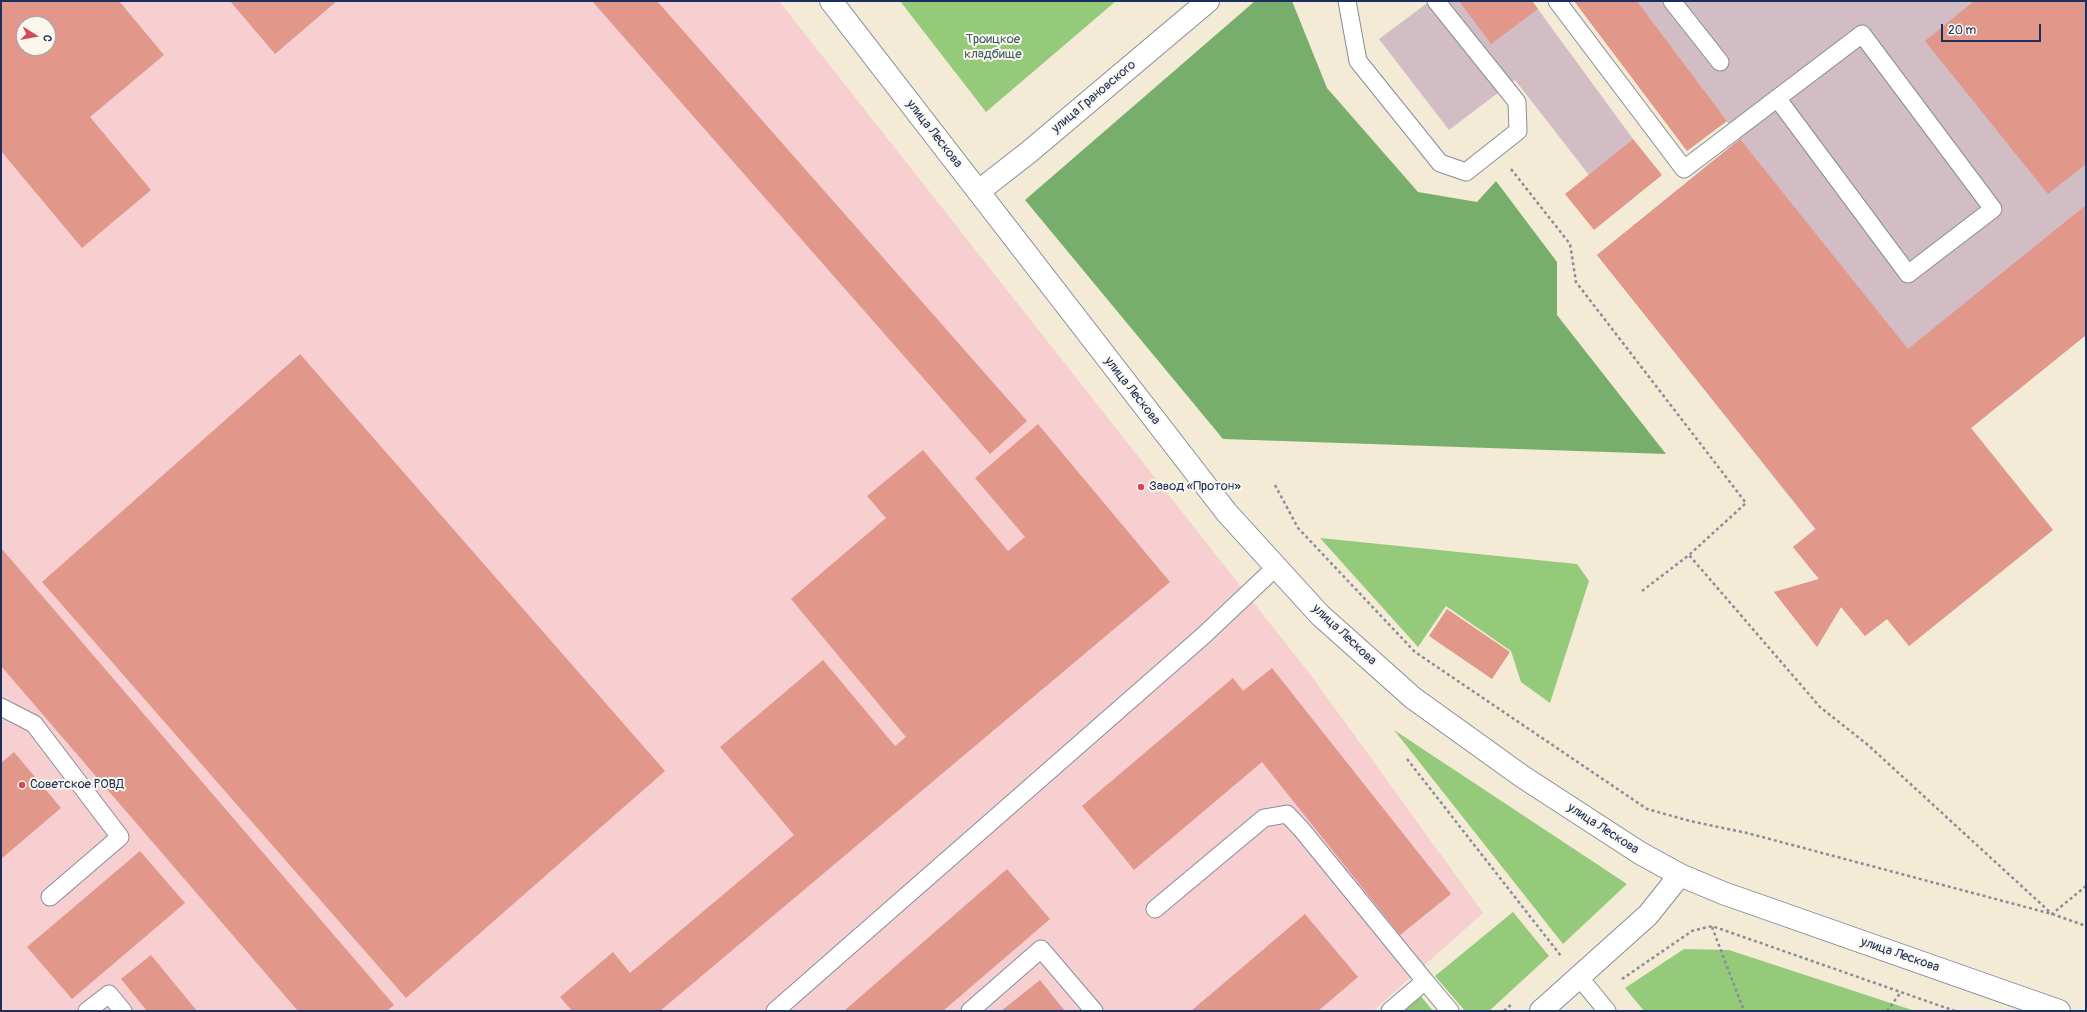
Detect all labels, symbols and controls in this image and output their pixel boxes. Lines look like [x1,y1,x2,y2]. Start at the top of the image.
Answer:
north arrow [16,16,56,56]
scale bar [1943,16,2043,42]
text: 20 m [1948,23,1976,38]
park label: Троицкое кладбище [964,32,1022,63]
text: С [40,34,54,43]
street label: улица Грановского [1049,57,1139,137]
street label: улица Лескова [903,97,965,171]
street label: улица Лескова [1101,354,1163,428]
place label: Завод «Протон» [1149,479,1241,495]
marker: Завод «Протон» [1136,482,1146,492]
street label: улица Лескова [1309,601,1379,669]
place label: Советское РОВД [30,777,124,793]
marker: Советское РОВД [17,780,27,790]
street label: улица Лескова [1564,800,1642,858]
street label: улица Лескова [1859,934,1941,976]

